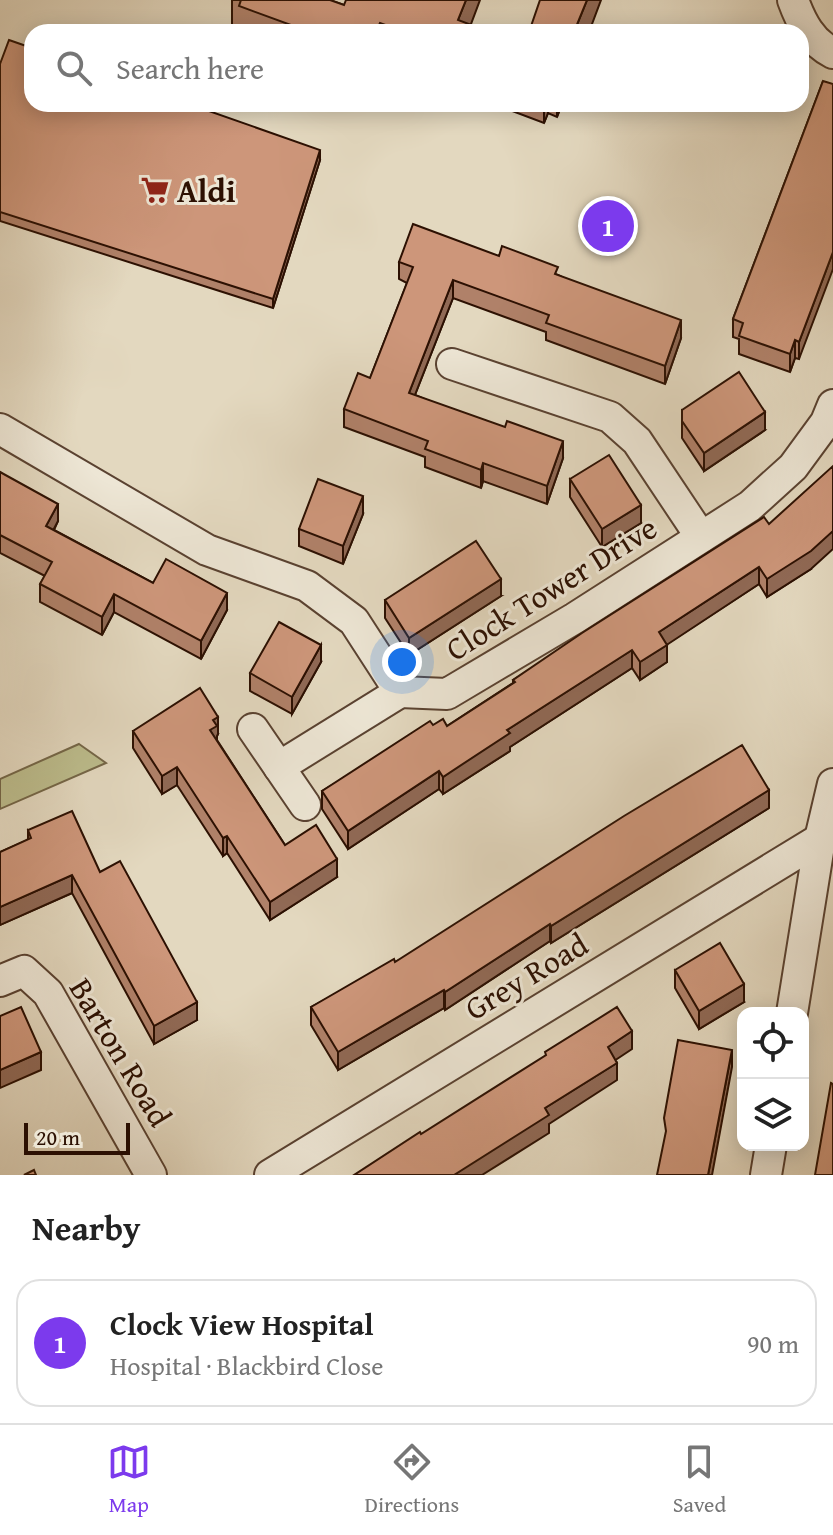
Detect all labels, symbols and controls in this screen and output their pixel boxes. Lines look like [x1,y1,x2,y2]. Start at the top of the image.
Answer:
search box [24,24,809,112]
icon: search [52,46,96,90]
text: Search here [116,46,264,90]
place label: Aldi [177,167,236,214]
supermarket icon: Aldi [140,175,170,205]
pin: 1 [582,196,634,256]
street label: Clock Tower Drive [436,504,666,672]
your location [382,642,422,682]
street label: Grey Road [455,921,597,1031]
street label: Barton Road [58,969,184,1135]
map controls [737,1007,809,1151]
button: locate [737,1007,809,1079]
button: layers [737,1079,809,1151]
scale bar [24,1119,130,1155]
text: 20 m [36,1121,80,1153]
text: Nearby [32,1203,141,1252]
text: Clock View Hospital [110,1302,374,1346]
text: 1 [53,1324,67,1363]
text: 90 m [747,1324,799,1363]
text: Hospital · Blackbird Close [110,1346,383,1385]
tab: Map [107,1440,151,1520]
tab: Directions [365,1440,459,1520]
tab: Saved [673,1440,726,1520]

